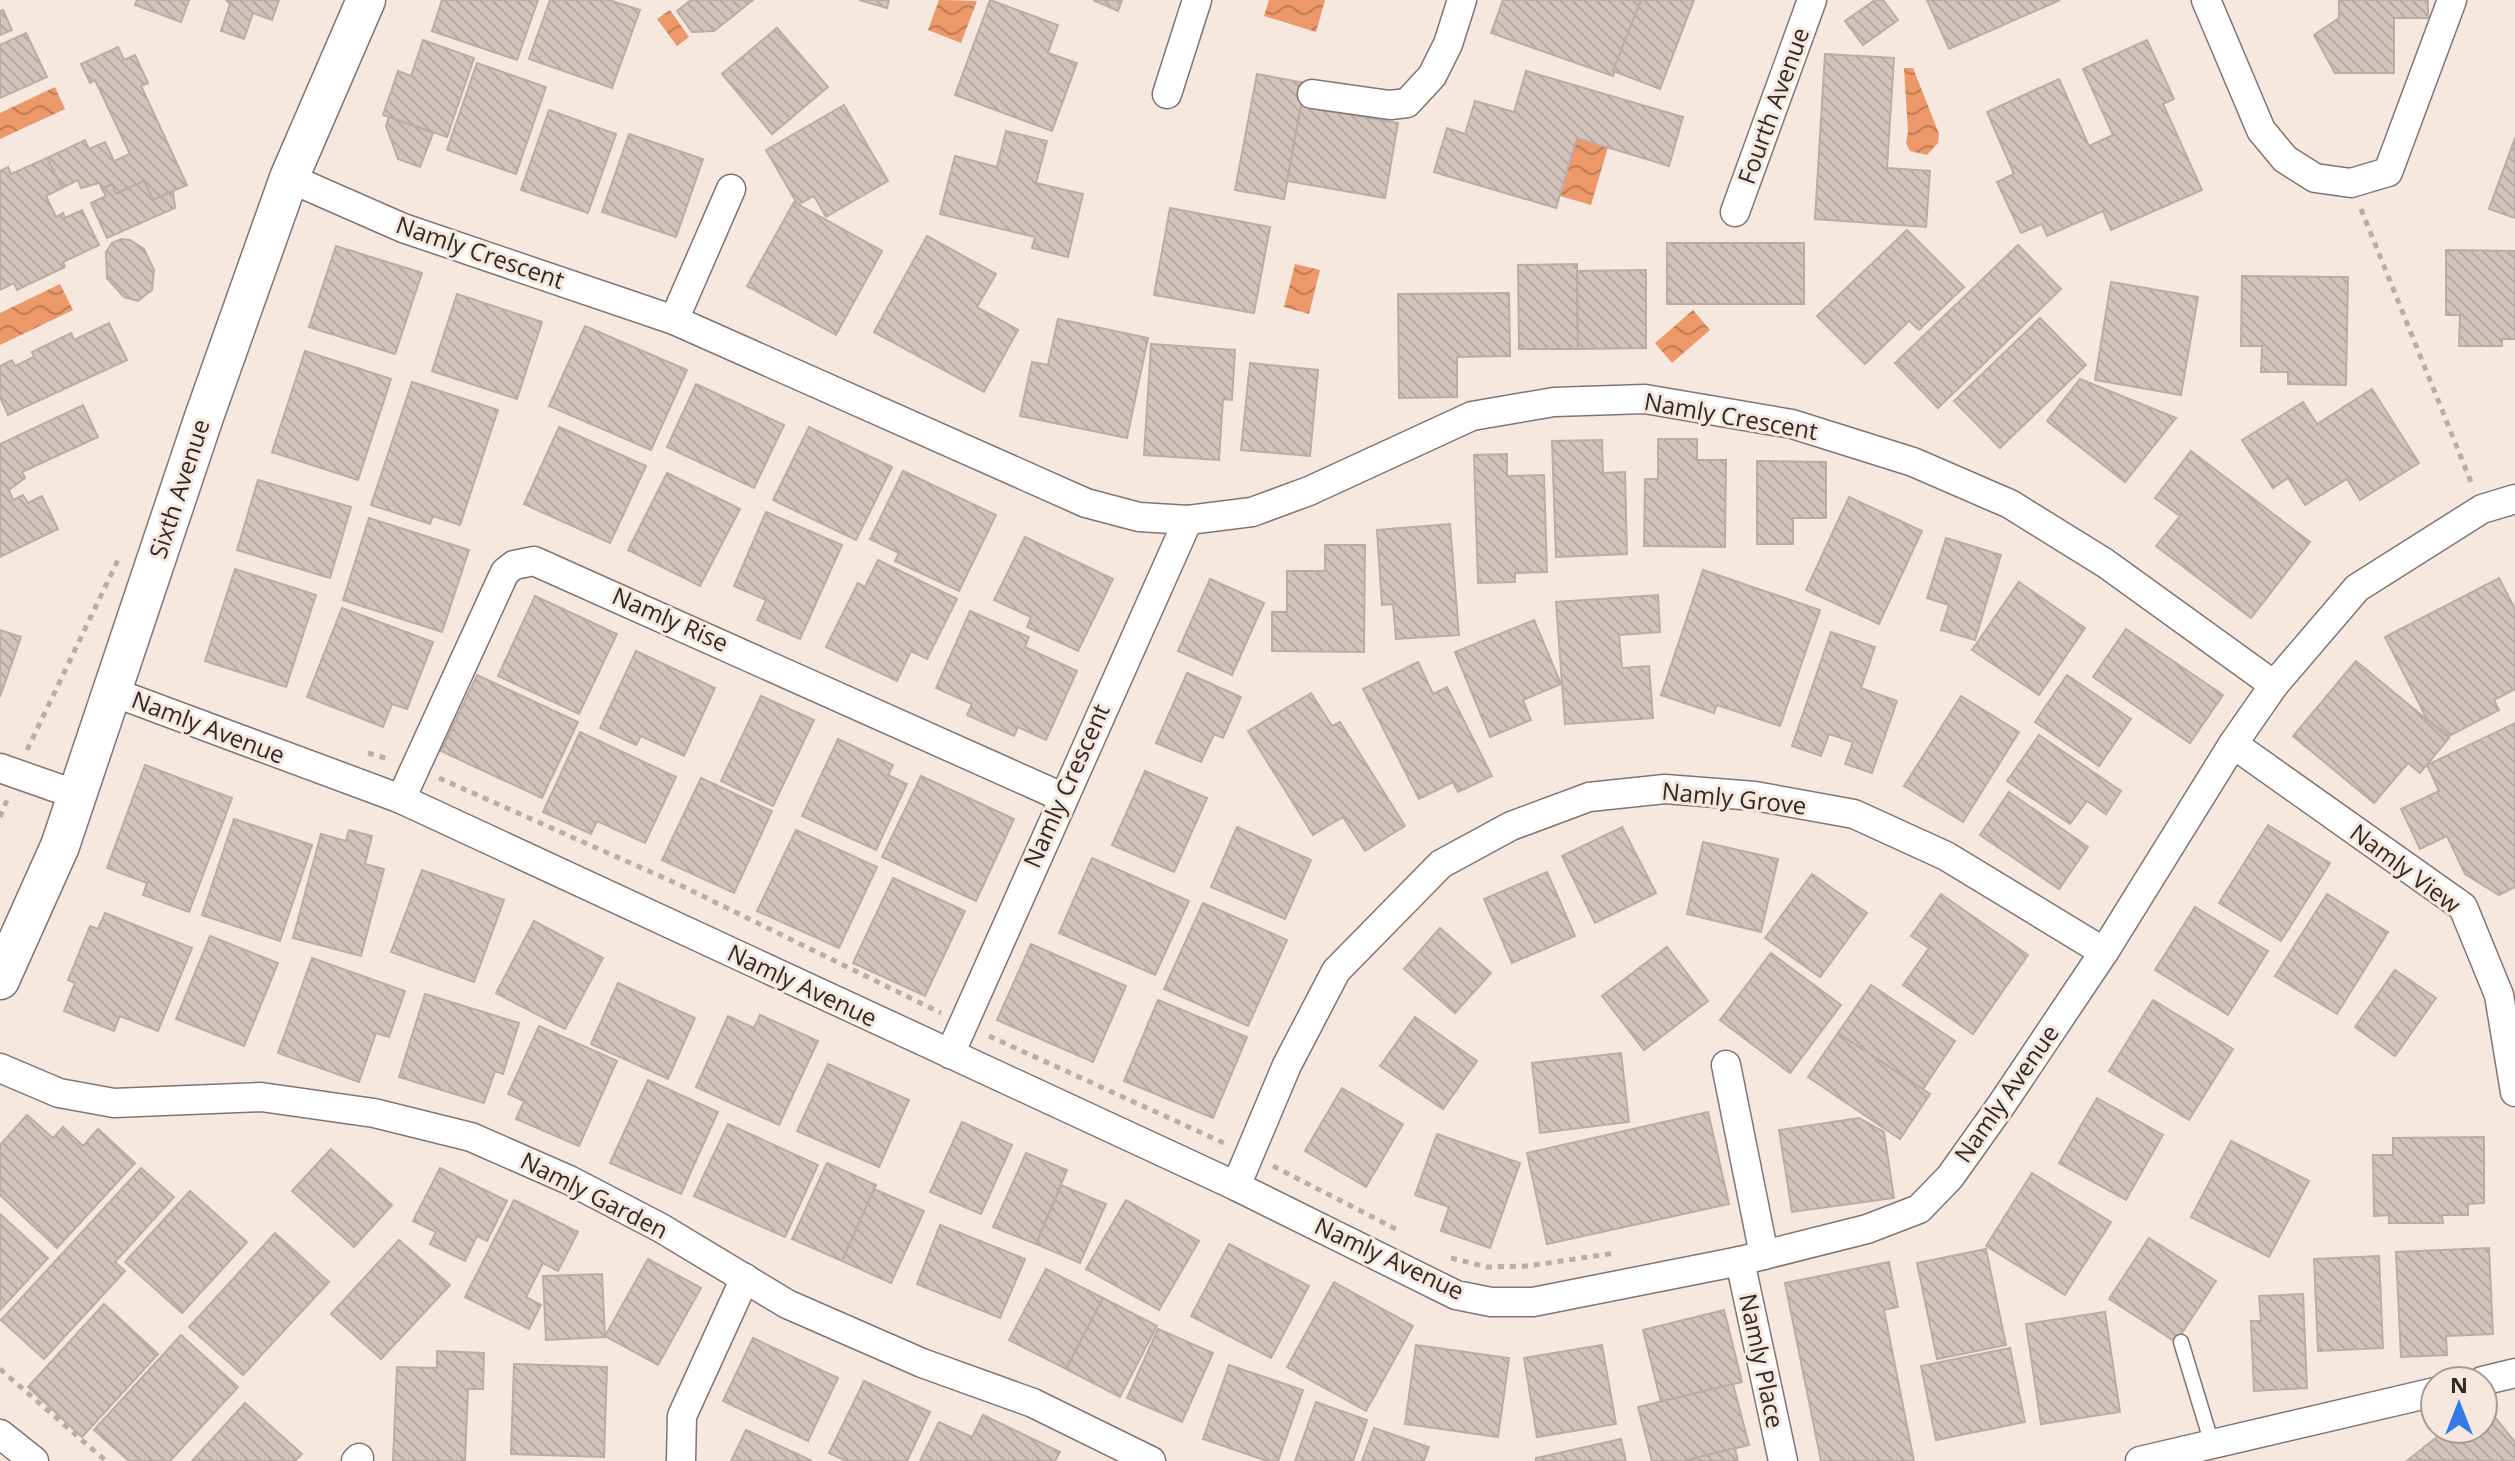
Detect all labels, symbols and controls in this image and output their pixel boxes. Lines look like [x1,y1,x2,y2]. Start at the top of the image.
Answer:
street label: Fourth Avenue [1729,23,1816,188]
street label: Namly Crescent [392,207,569,296]
street label: Namly Crescent [1642,384,1821,447]
street label: Sixth Avenue [141,415,217,563]
street label: Namly Rise [607,578,734,659]
street label: Namly Avenue [127,682,290,771]
street label: Namly Crescent [1015,698,1117,873]
street label: Namly Grove [1660,774,1808,822]
street label: Namly View [2344,815,2468,920]
street label: Namly Avenue [722,936,883,1034]
street label: Namly Avenue [1946,1018,2066,1169]
street label: Namly Garden [515,1143,674,1246]
street label: Namly Avenue [1309,1209,1470,1307]
street label: Namly Place [1732,1290,1793,1431]
north arrow [2419,1365,2499,1445]
text: N [2450,1369,2468,1399]

